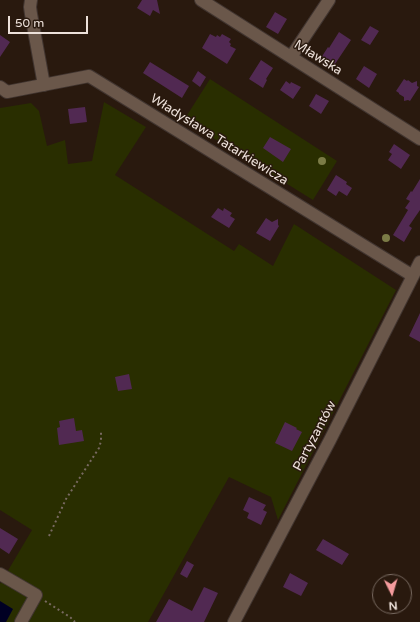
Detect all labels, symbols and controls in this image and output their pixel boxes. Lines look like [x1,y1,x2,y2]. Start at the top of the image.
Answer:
scale bar [10,8,90,34]
text: 50 m [15,16,44,30]
street label: Mławska [291,37,345,79]
street label: Władysława Tatarkiewicza [147,91,291,189]
street label: Partyzantów [290,398,340,474]
north arrow [372,574,412,614]
text: N [388,599,398,612]

